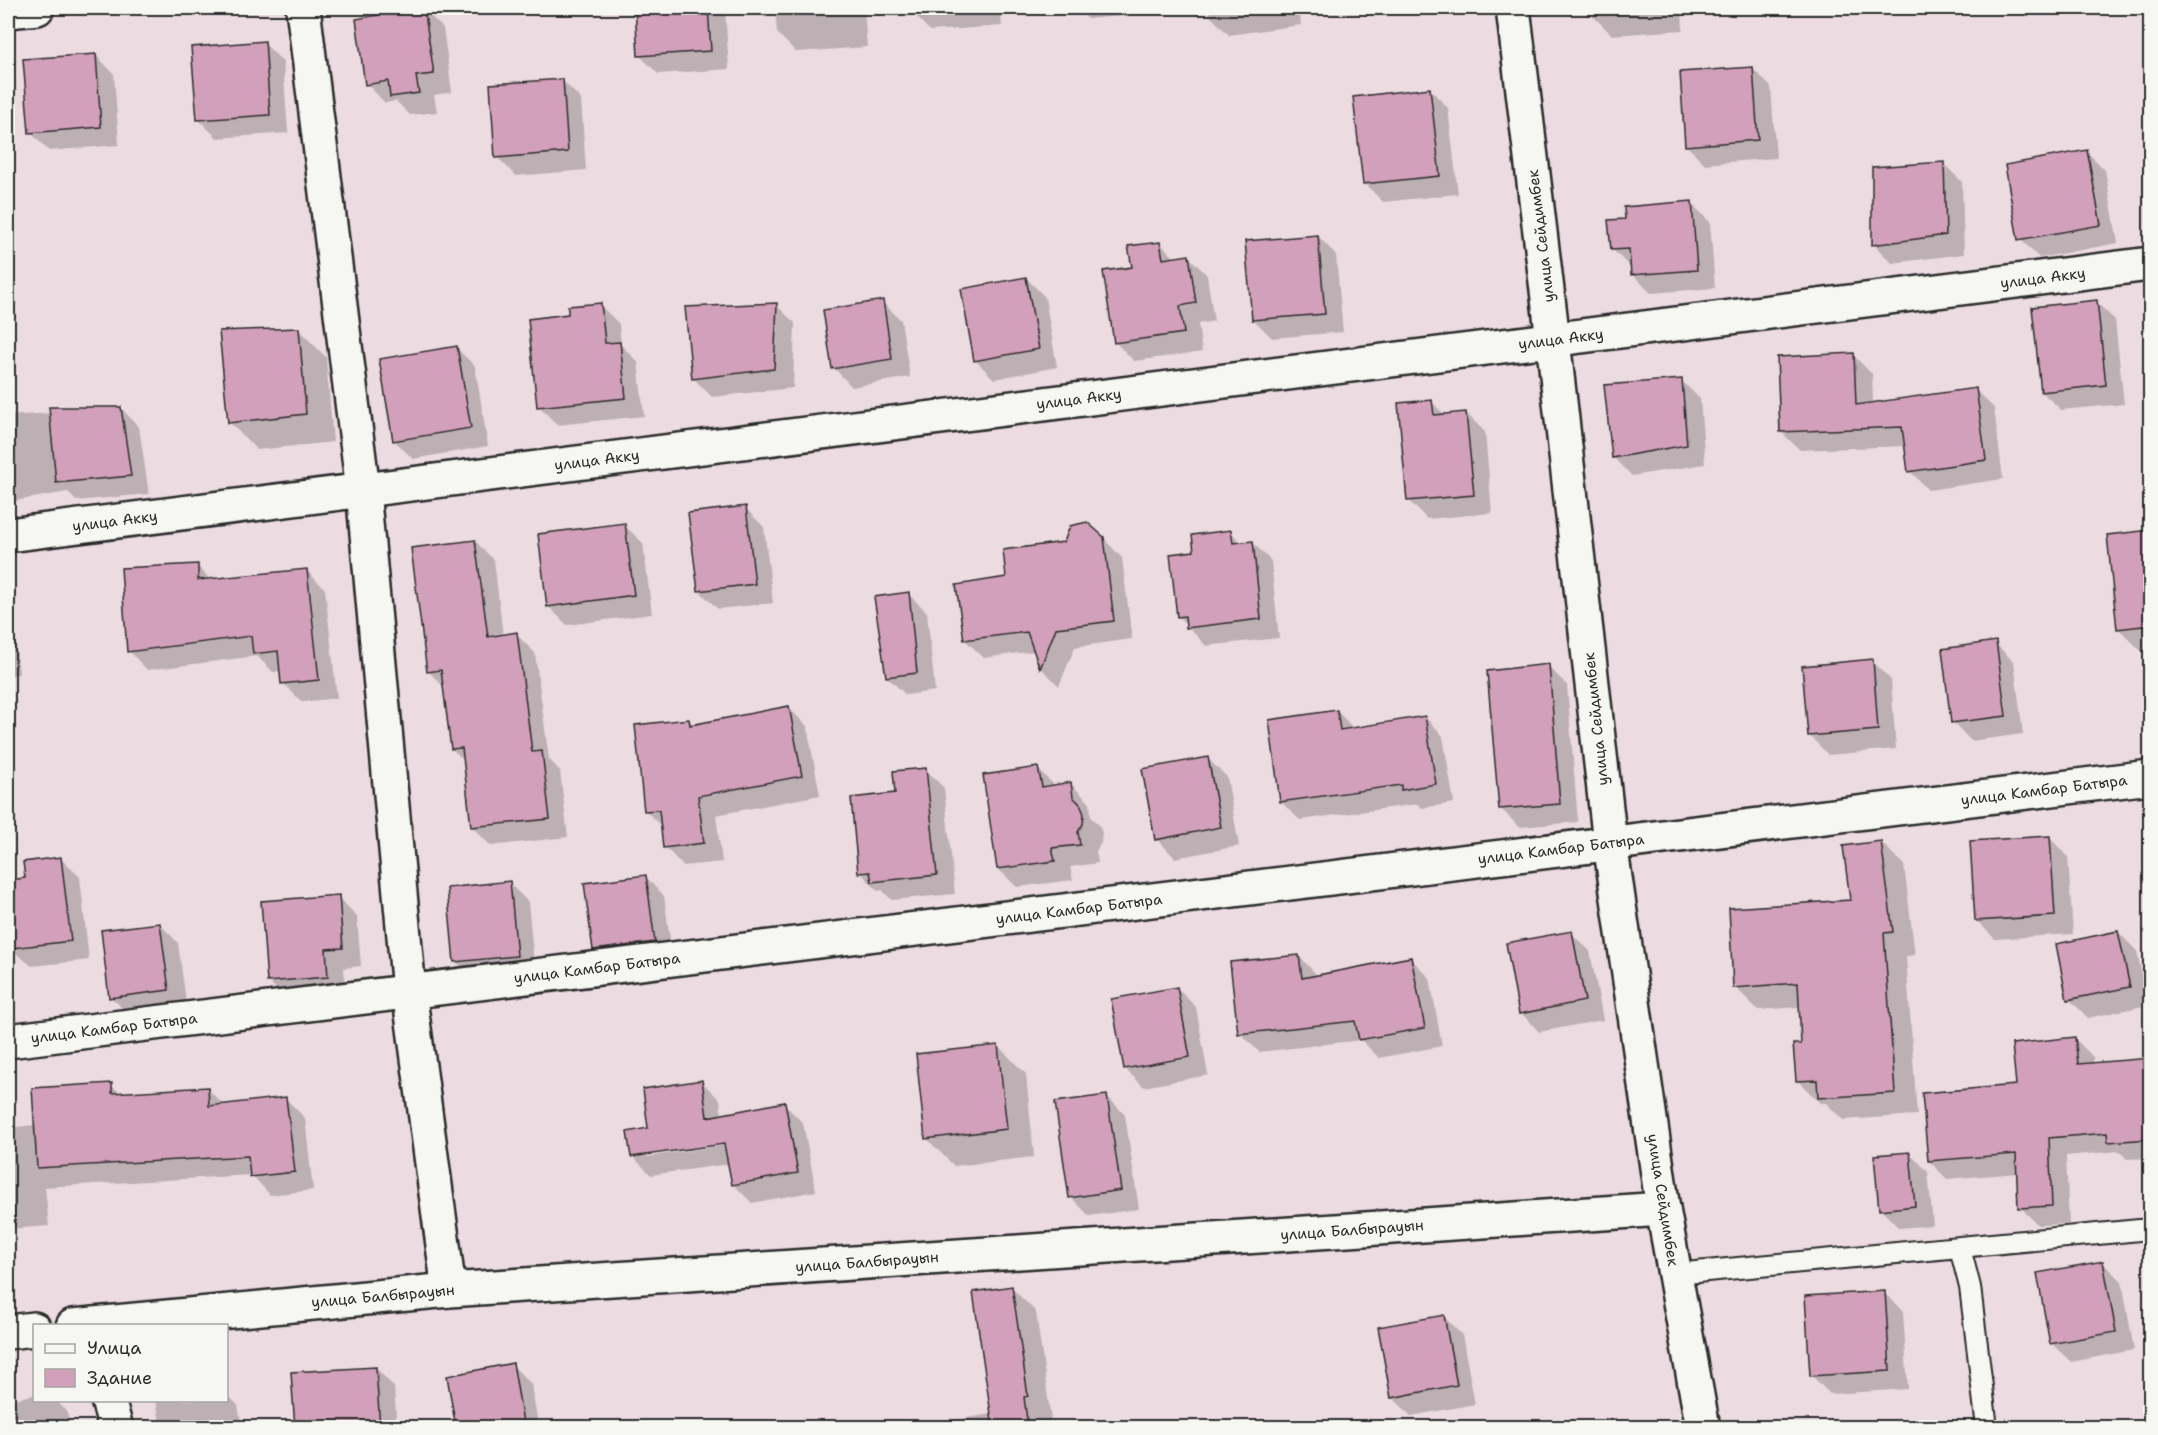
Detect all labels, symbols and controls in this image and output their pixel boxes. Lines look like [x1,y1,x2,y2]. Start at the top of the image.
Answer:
street label: улица Сейдимбек [1523,168,1559,304]
street label: улица Акку [1999,263,2087,293]
street label: улица Акку [1517,324,1605,354]
street label: улица Акку [1035,384,1123,414]
street label: улица Акку [553,445,641,475]
street label: улица Акку [71,506,159,536]
street label: улица Сейдимбек [1579,651,1613,787]
street label: улица Камбар Батыра [1960,770,2129,810]
street label: улица Камбар Батыра [1477,829,1646,869]
street label: улица Камбар Батыра [995,889,1164,929]
street label: улица Камбар Батыра [513,948,682,988]
street label: улица Камбар Батыра [30,1008,199,1048]
street label: улица Сейдимбек [1643,1132,1683,1268]
street label: улица Балбырауын [1280,1215,1424,1245]
street label: улица Балбырауын [795,1247,939,1277]
street label: улица Балбырауын [311,1280,455,1312]
legend [33,1324,228,1402]
text: Улица [87,1336,141,1360]
text: Здание [87,1366,152,1390]

